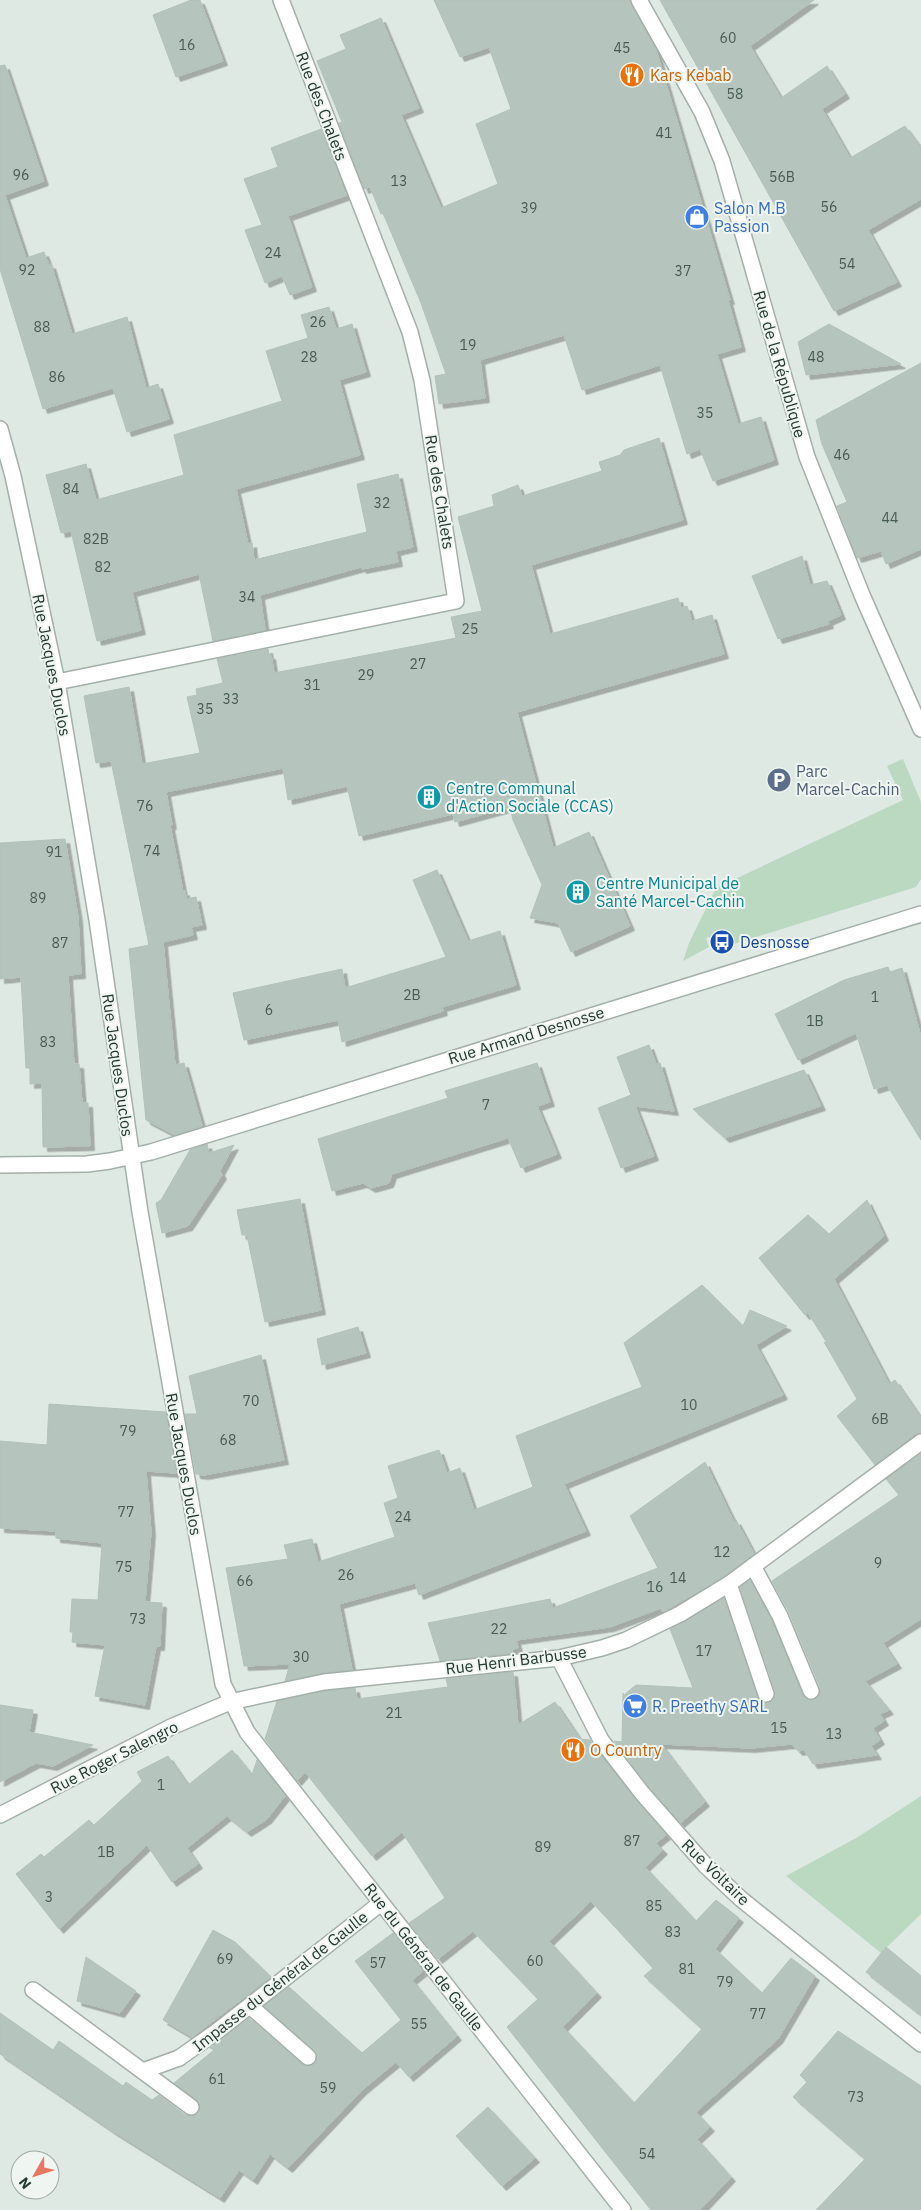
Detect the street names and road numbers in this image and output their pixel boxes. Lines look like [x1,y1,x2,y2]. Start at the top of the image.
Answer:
street label: Rue des Chalets [292,48,352,164]
street label: Rue de la République [749,288,811,440]
street label: Rue des Chalets [421,433,459,551]
street label: Rue Jacques Duclos [28,592,76,738]
street label: Rue Jacques Duclos [98,992,138,1138]
street label: Rue Armand Desnosse [445,1002,607,1068]
street label: Rue Jacques Duclos [162,1391,206,1537]
street label: Rue Henri Barbusse [444,1641,588,1679]
street label: Rue Roger Salengro [47,1716,181,1798]
street label: Rue Voltaire [678,1835,754,1910]
street label: Rue du Général de Gaulle [360,1879,488,2035]
street label: Impasse du Général de Gaulle [188,1906,372,2056]

